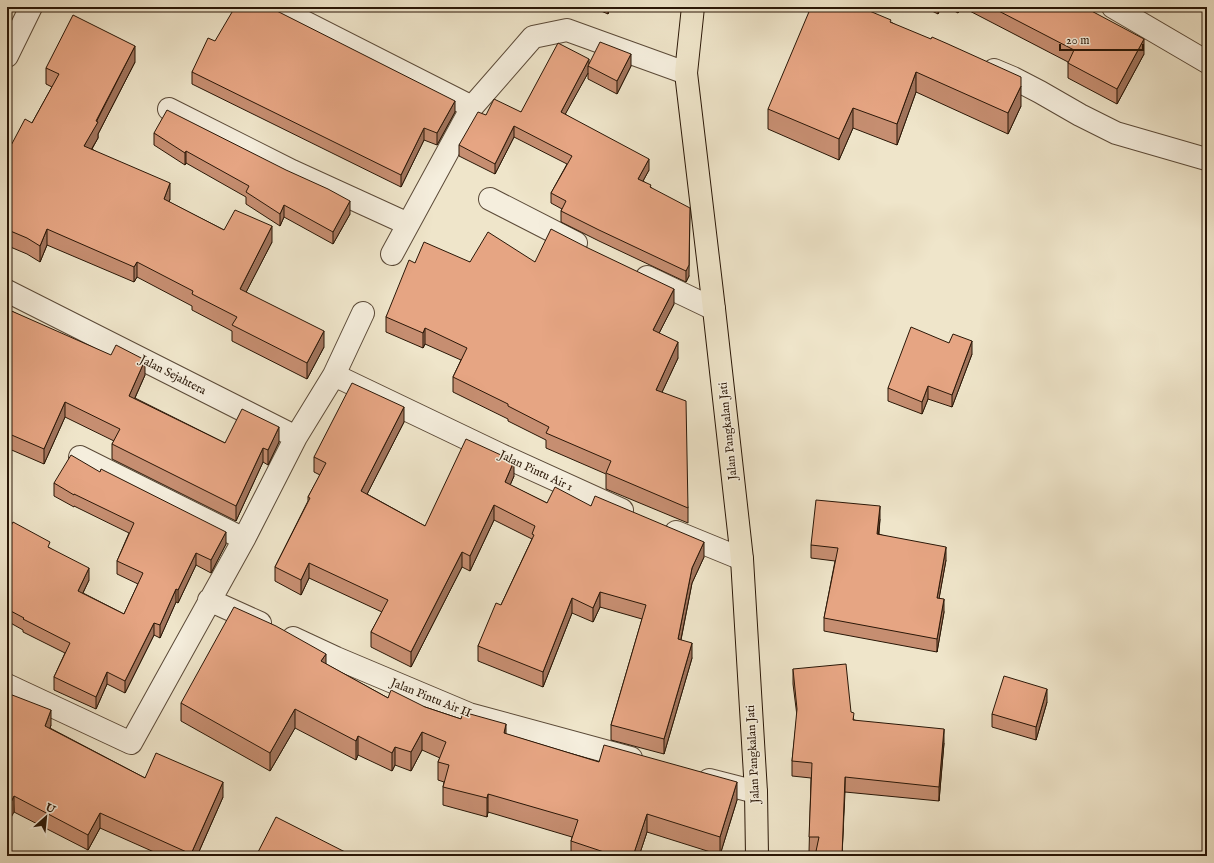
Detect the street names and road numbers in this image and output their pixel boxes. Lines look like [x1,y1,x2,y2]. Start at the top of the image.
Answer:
street label: Jalan Sejahtera [135,351,209,399]
street label: Jalan Pangkalan Jati [715,381,742,483]
street label: Jalan Pintu Air 1 [495,447,575,496]
street label: Jalan Pintu Air II [386,674,473,722]
street label: Jalan Pangkalan Jati [743,704,764,806]

